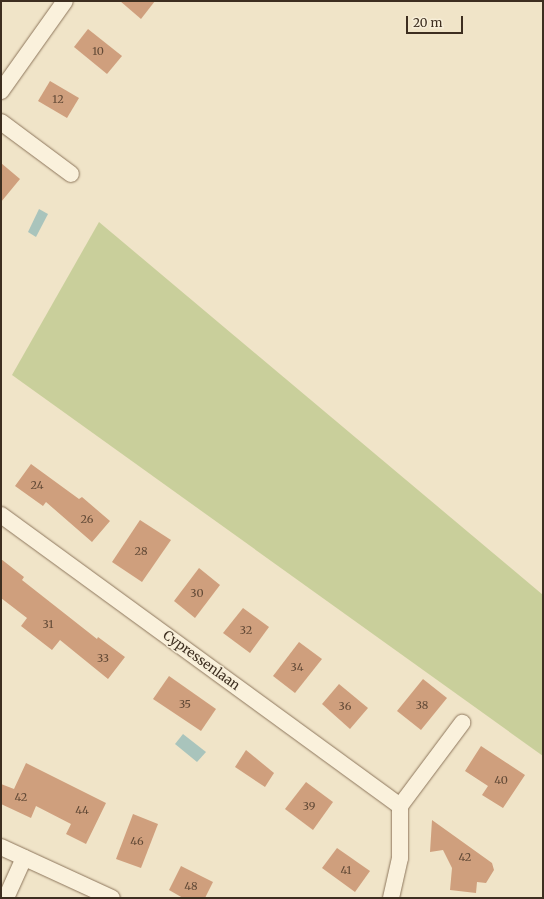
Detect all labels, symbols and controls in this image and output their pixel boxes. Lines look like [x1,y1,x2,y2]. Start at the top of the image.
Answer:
scale bar [408,8,465,34]
text: 20 m [413,15,442,30]
house number: 10 [92,44,104,58]
house number: 12 [52,92,64,106]
house number: 24 [31,478,43,492]
house number: 26 [81,512,93,526]
house number: 28 [135,544,147,558]
house number: 30 [190,586,204,600]
house number: 31 [43,617,53,631]
house number: 32 [240,623,252,637]
street label: Cypressenlaan [160,628,242,694]
house number: 33 [97,651,109,665]
house number: 34 [291,660,303,674]
house number: 35 [179,697,191,711]
house number: 38 [416,698,428,712]
house number: 36 [339,699,351,713]
house number: 40 [494,773,508,787]
house number: 42 [15,790,27,804]
house number: 39 [303,799,315,813]
house number: 44 [75,803,89,817]
house number: 46 [130,834,144,848]
house number: 42 [459,850,471,864]
house number: 41 [341,863,351,877]
house number: 48 [184,879,198,893]

